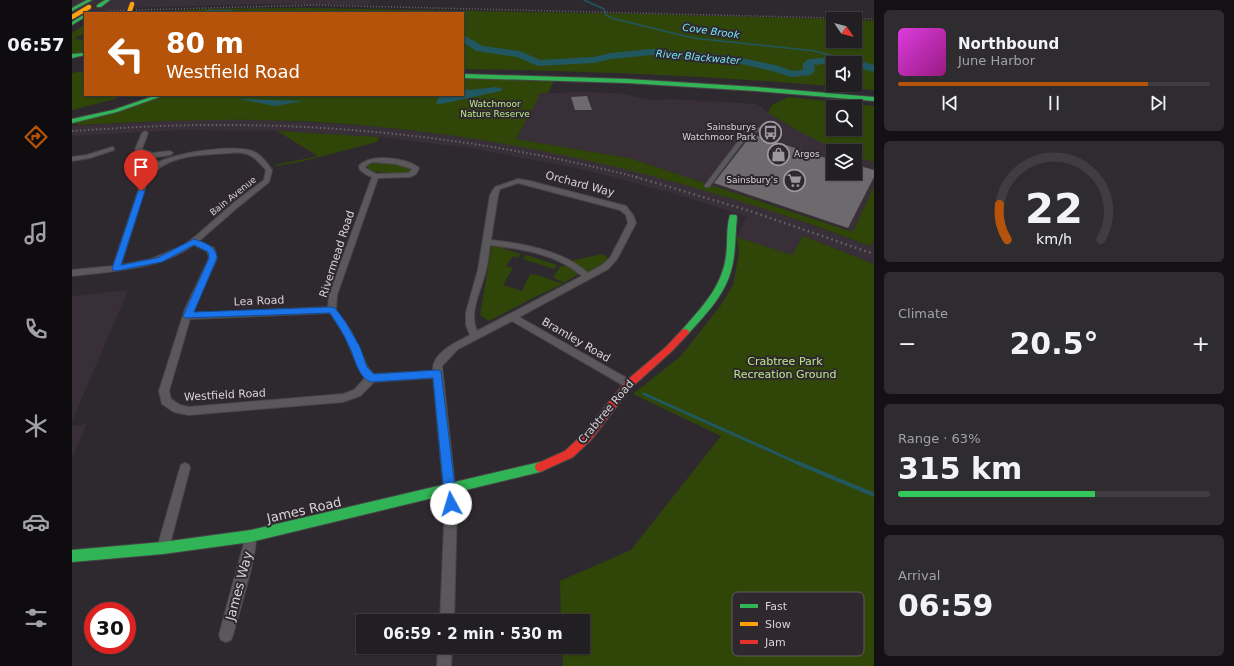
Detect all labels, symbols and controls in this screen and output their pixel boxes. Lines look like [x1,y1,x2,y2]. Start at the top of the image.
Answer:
north arrow [826,12,862,48]
map controls [826,12,862,180]
water label: Cove Brook [682,22,741,41]
text: 80 m [166,27,244,60]
icon: left [100,28,152,80]
text: 06:57 [7,34,65,55]
text: Northbound [958,35,1059,53]
water label: River Blackwater [655,48,742,66]
text: June Harbor [958,53,1035,68]
button: sound [826,56,862,92]
text: Westfield Road [166,61,300,82]
icon: previous [939,92,961,114]
icon: pause [1043,92,1065,114]
icon: next [1147,92,1169,114]
park label: Watchmoor Nature Reserve [460,99,530,119]
button: search [826,100,862,136]
bus stop icon: Sainsburys Watchmoor Park [758,119,784,145]
place label: Sainsburys Watchmoor Park [682,122,757,142]
icon: directions [22,123,50,151]
shop icon: Argos [766,141,792,167]
button: layers [826,144,862,180]
place label: Argos [794,149,820,159]
pin [124,150,158,191]
icon: arrive [130,156,152,178]
supermarket icon: Sainsbury's [781,167,807,193]
street label: Orchard Way [544,169,616,200]
street label: Bain Avenue [208,174,258,218]
place label: Sainsbury's [726,175,778,185]
text: 22 [1025,184,1083,233]
street label: Rivermead Road [317,209,357,299]
icon: music [22,219,50,247]
text: km/h [1036,230,1072,246]
street label: Lea Road [234,294,284,308]
text: Climate [898,306,948,321]
icon: phone [22,315,50,343]
street label: Bramley Road [539,315,613,365]
text: 20.5° [1009,326,1099,361]
text: − [898,331,916,356]
text: + [1192,331,1210,356]
park label: Crabtree Park Recreation Ground [734,355,836,381]
street label: Crabtree Road [576,378,636,446]
street label: Westfield Road [184,386,266,404]
icon: climate [22,412,50,440]
text: Range · 63% [898,431,981,446]
text: 315 km [898,451,1022,486]
position arrow [430,483,472,525]
street label: James Road [264,494,343,526]
icon: car [22,508,50,536]
street label: James Way [222,549,256,623]
text: Arrival [898,568,940,583]
text: 06:59 [898,588,994,623]
legend [732,592,864,656]
text: Fast [765,600,788,613]
speed limit sign: 30 [84,602,136,654]
icon: filters [22,604,50,632]
text: Slow [765,618,791,631]
text: 06:59 · 2 min · 530 m [383,625,563,643]
text: Jam [764,636,786,649]

